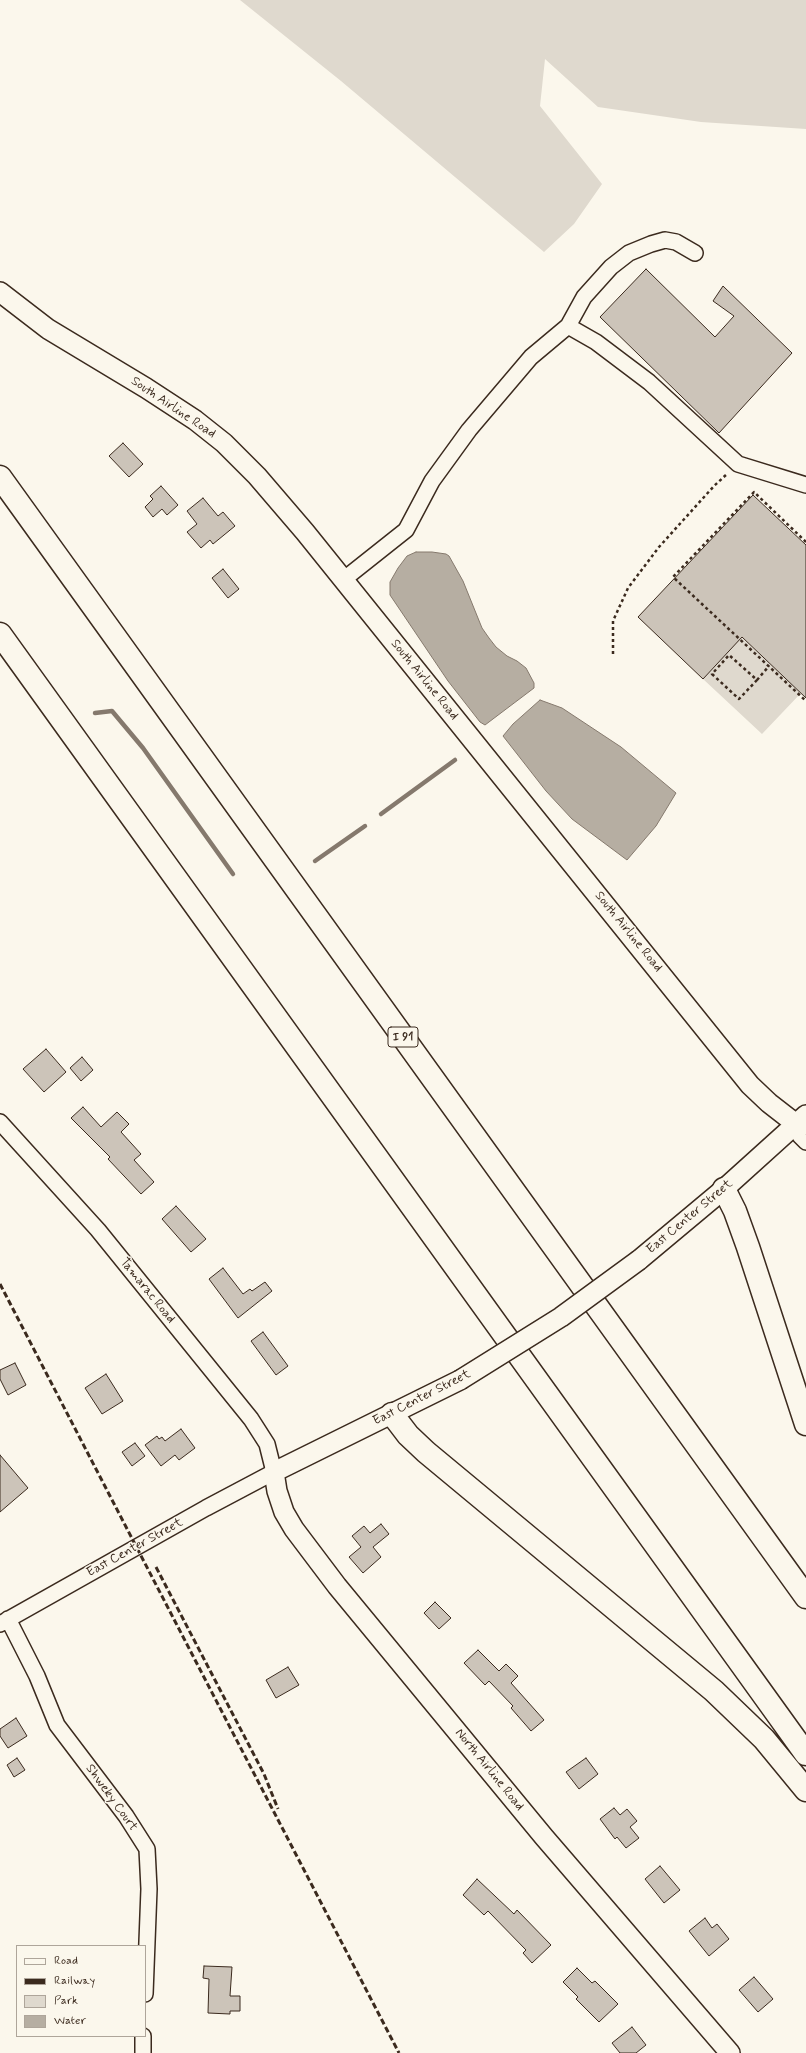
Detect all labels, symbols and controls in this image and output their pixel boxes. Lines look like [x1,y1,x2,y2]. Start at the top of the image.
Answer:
street label: South Airline Road [128,374,218,442]
street label: South Airline Road [387,637,461,723]
street label: South Airline Road [591,889,665,975]
road number: I 91 [388,1027,418,1047]
street label: East Center Street [644,1176,736,1258]
street label: Tamarac Road [116,1255,178,1327]
street label: East Center Street [371,1367,473,1429]
street label: East Center Street [84,1515,186,1581]
street label: North Airline Road [451,1726,527,1814]
street label: Shweky Court [82,1762,140,1834]
legend [16,1945,146,2037]
text: Road [54,1953,78,1969]
text: Railway [54,1973,95,1989]
text: Park [54,1993,78,2009]
text: Water [54,2013,86,2029]

